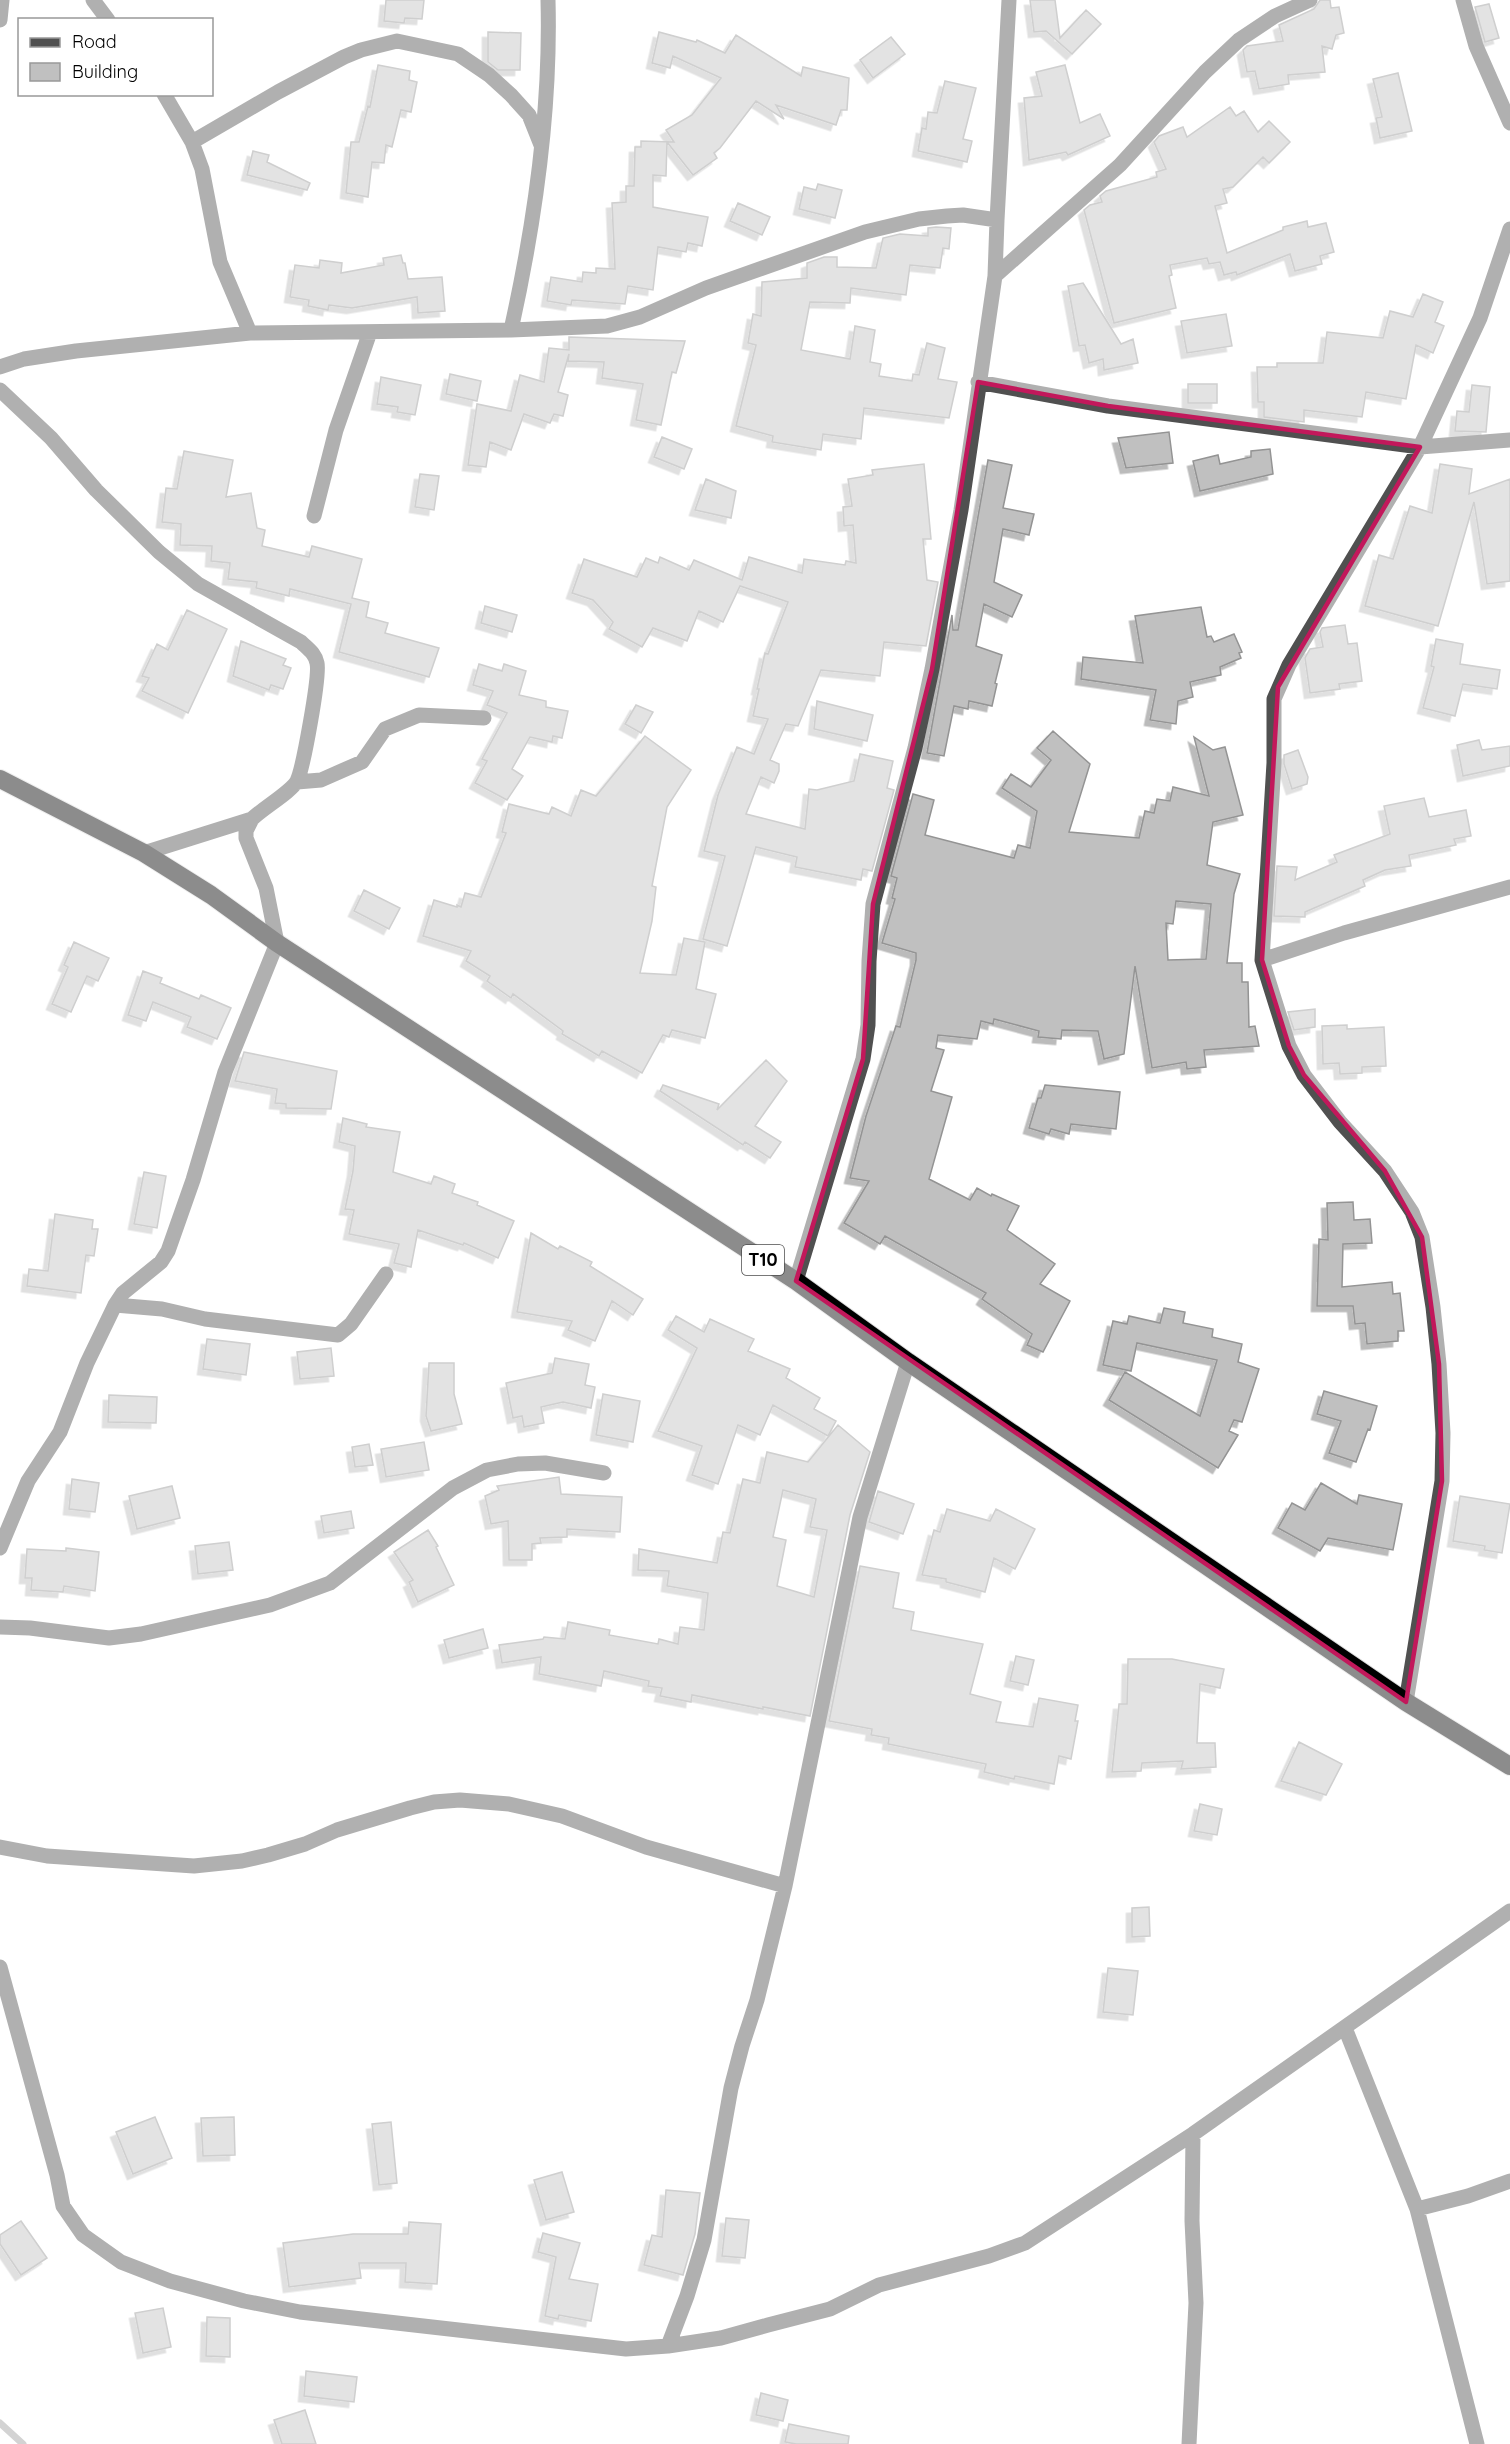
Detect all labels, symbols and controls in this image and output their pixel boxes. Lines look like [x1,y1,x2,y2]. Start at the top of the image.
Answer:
legend [18,18,213,96]
text: Road [72,30,117,53]
text: Building [72,60,138,83]
road number: T10 [742,1245,784,1275]

